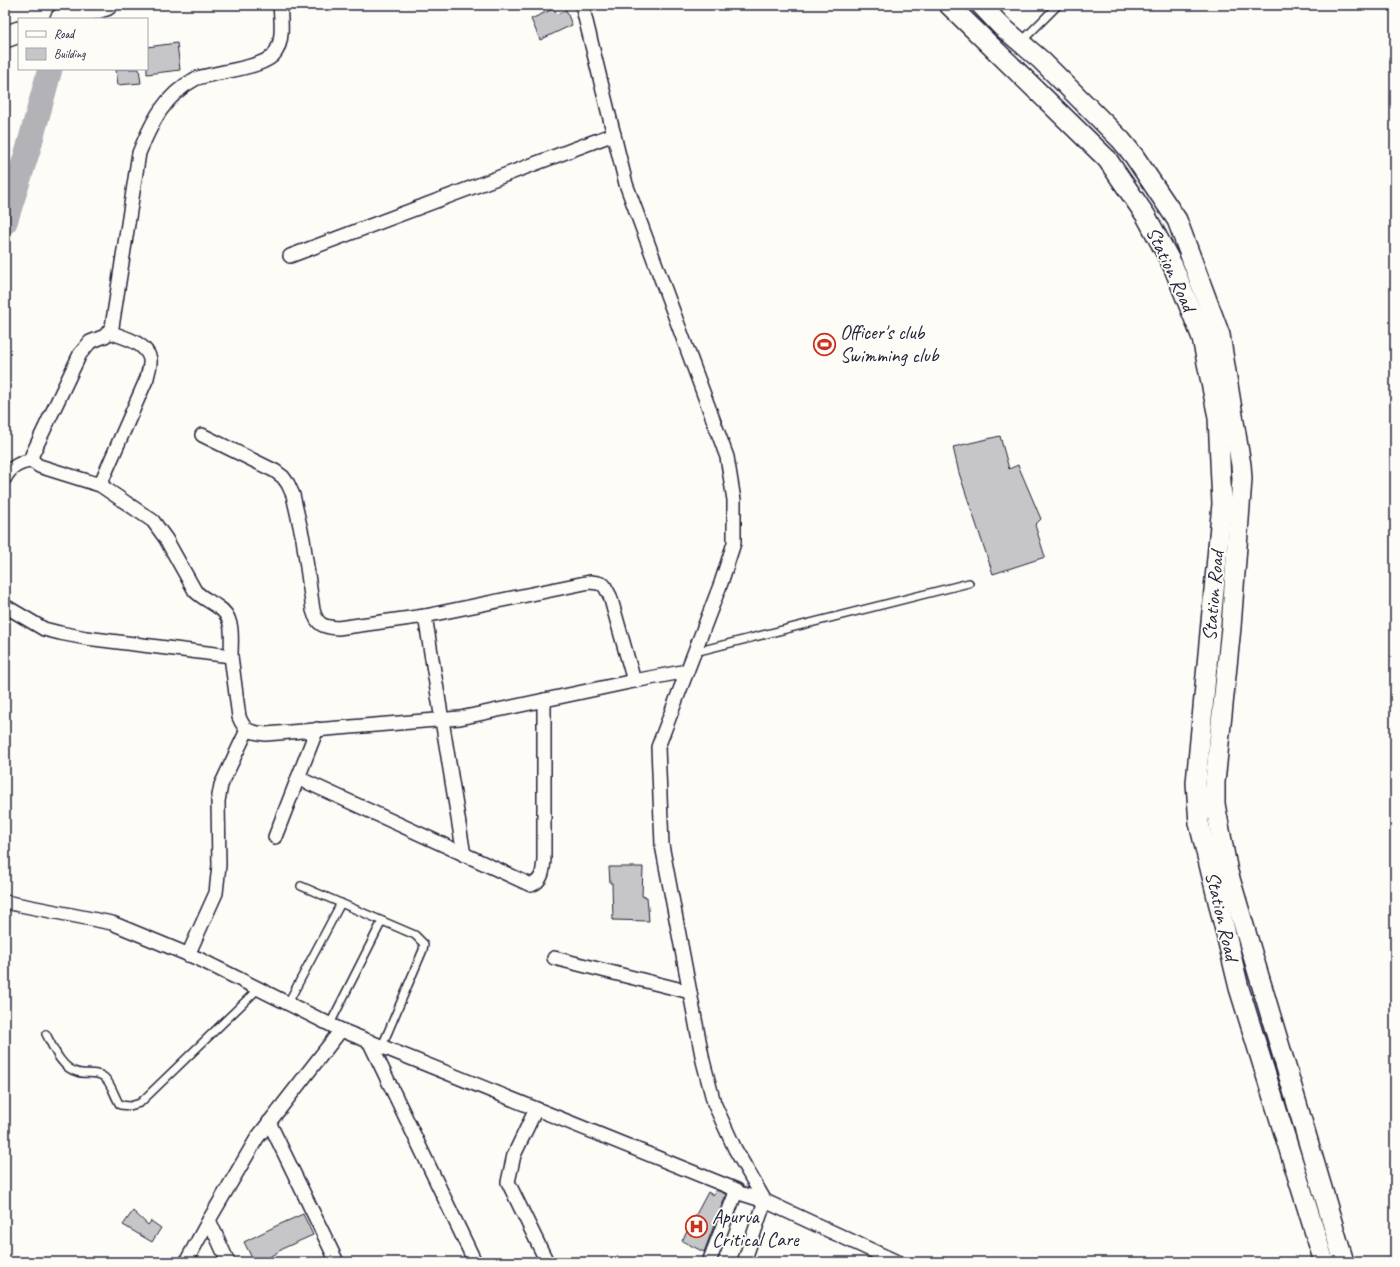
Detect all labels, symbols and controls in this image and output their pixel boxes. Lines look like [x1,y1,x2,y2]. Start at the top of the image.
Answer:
legend [18,18,148,70]
text: Road [54,26,76,42]
text: Building [54,46,86,62]
street label: Station Road [1141,223,1203,318]
place label: Officer's club Swimming club [840,320,940,368]
sports icon: Officer's club Swimming club [811,331,837,357]
street label: Station Road [1197,547,1230,642]
street label: Station Road [1200,869,1245,966]
place label: Apurva Critical Care [712,1204,800,1252]
hospital icon: Apurva Critical Care [683,1214,709,1240]

